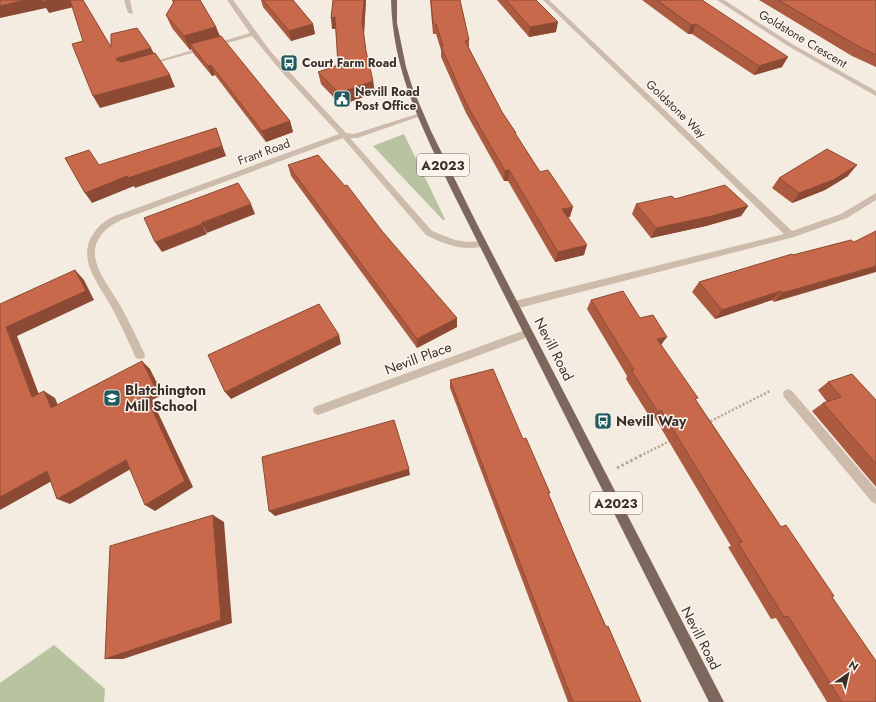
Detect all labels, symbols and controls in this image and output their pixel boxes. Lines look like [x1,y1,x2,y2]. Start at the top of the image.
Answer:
street label: Goldstone Crescent [755,6,851,73]
bus stop icon: Court Farm Road [279,53,299,73]
place label: Court Farm Road [302,54,397,72]
street label: Goldstone Way [642,76,711,143]
place label: Nevill Road Post Office [355,83,420,115]
public building icon: Nevill Road Post Office [332,89,352,109]
street label: Frant Road [235,134,293,170]
road number: A2023 [417,154,469,176]
street label: Nevill Road [530,314,578,384]
street label: Nevill Place [382,337,454,379]
place label: Blatchington Mill School [125,380,206,416]
school or university icon: Blatchington Mill School [102,388,122,408]
bus stop icon: Nevill Way [593,411,613,431]
place label: Nevill Way [616,411,687,431]
road number: A2023 [590,492,642,514]
street label: Nevill Road [677,603,725,673]
north arrow [828,654,868,694]
text: N [845,657,862,675]

